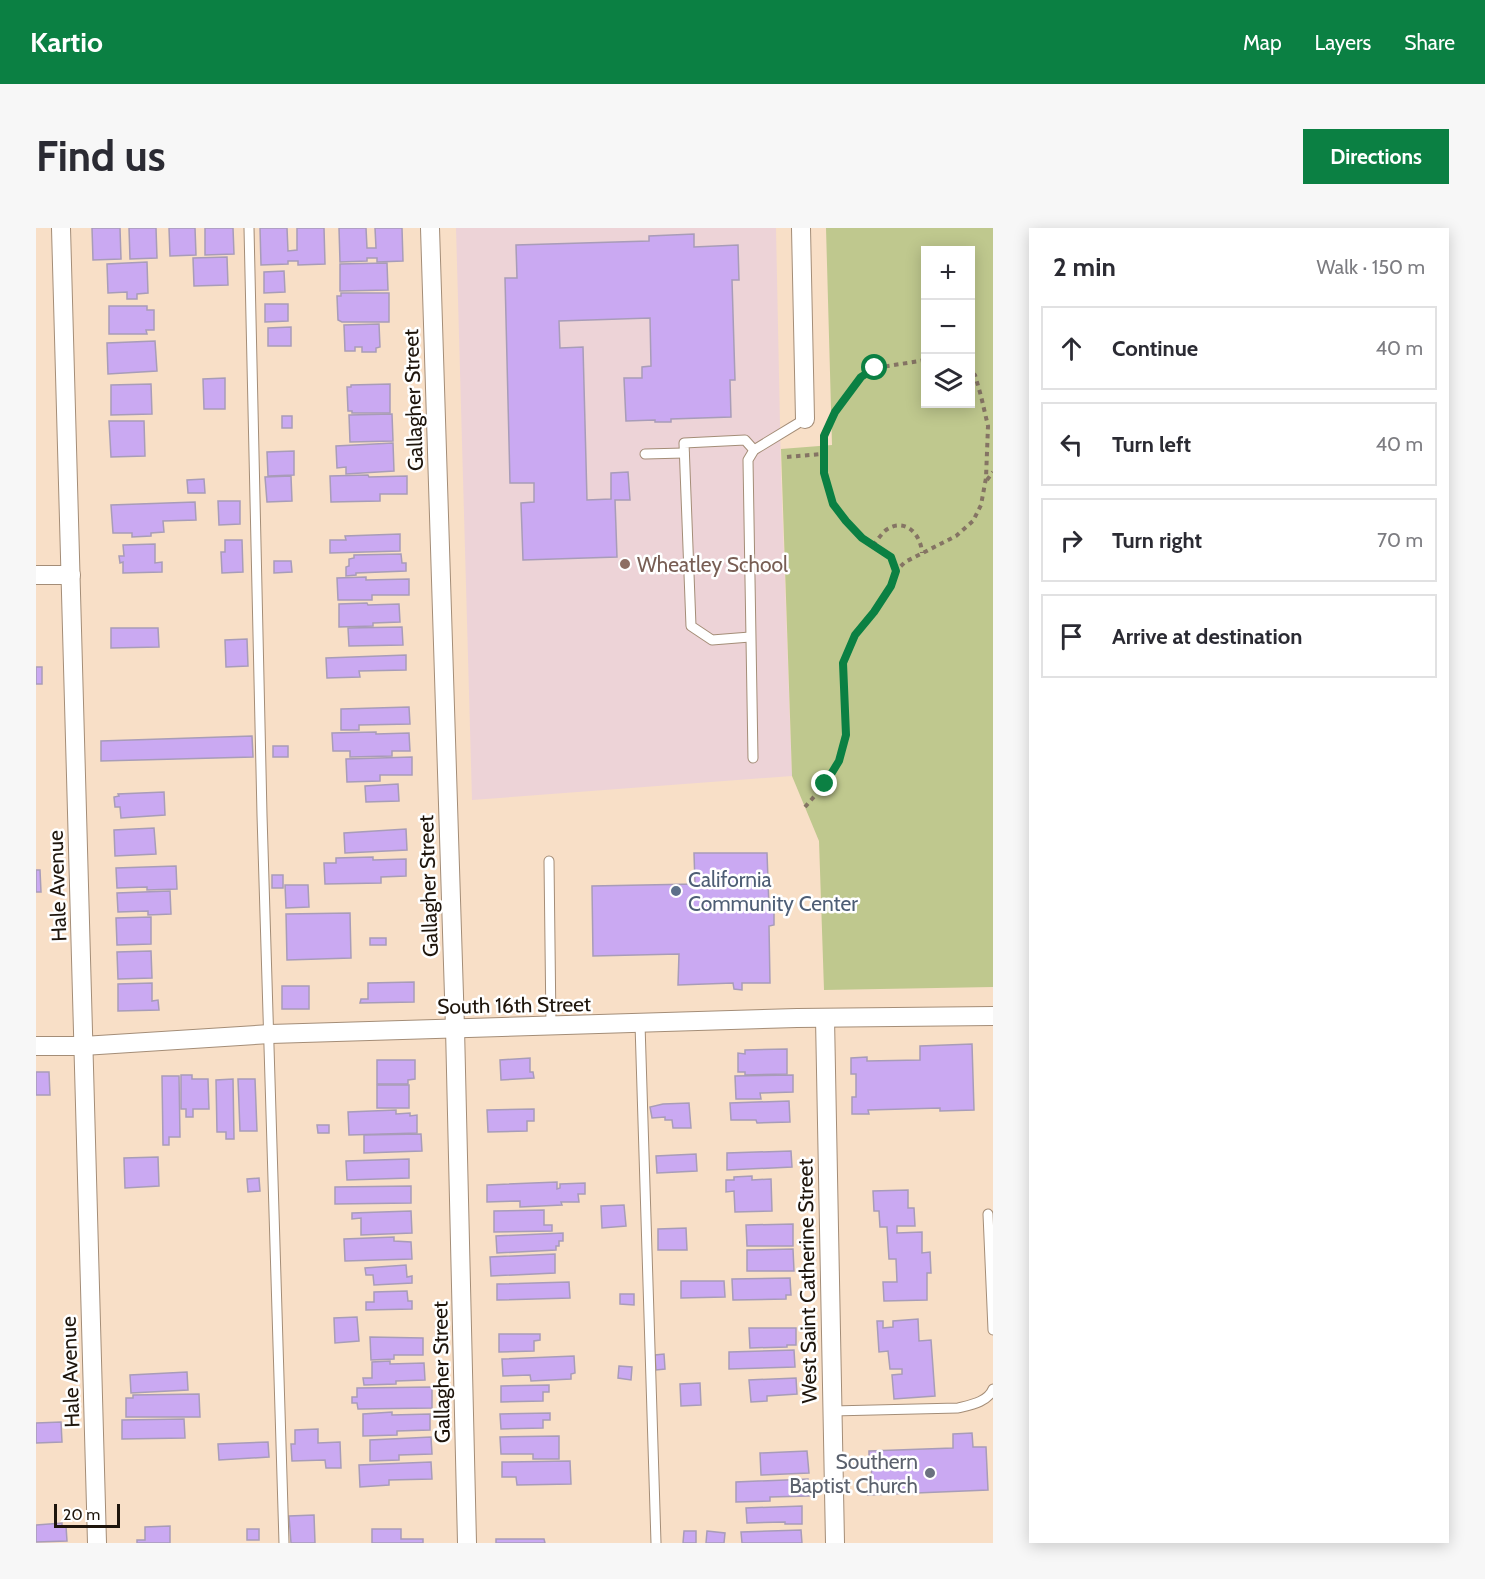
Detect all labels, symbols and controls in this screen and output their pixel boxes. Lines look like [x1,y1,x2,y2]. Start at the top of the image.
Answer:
text: Kartio [30,25,103,59]
text: Map [1243,30,1282,55]
text: Layers [1315,30,1371,55]
text: Share [1404,30,1455,55]
button: Directions [1303,129,1449,184]
text: Find us [36,130,165,182]
map controls [921,246,975,408]
button: + [921,246,975,300]
text: 2 min [1053,251,1116,283]
text: Walk · 150 m [1317,255,1425,279]
button: − [921,300,975,354]
street label: Gallagher Street [398,329,428,471]
icon: ahead [1055,332,1088,365]
text: Continue [1112,335,1198,362]
text: 40 m [1375,336,1423,360]
route start [861,354,887,380]
button: layers [921,354,975,408]
icon: left [1055,428,1088,461]
text: Turn left [1112,431,1191,458]
text: 40 m [1375,432,1423,456]
icon: right [1055,524,1088,557]
text: Turn right [1112,527,1202,554]
text: 70 m [1377,528,1423,552]
place label: Wheatley School [637,552,788,577]
marker: Wheatley School [618,557,632,571]
icon: arrive [1055,620,1088,653]
text: Arrive at destination [1112,623,1302,650]
route end [811,770,837,796]
street label: Gallagher Street [413,815,443,957]
street label: Hale Avenue [43,830,71,942]
place label: California Community Center [688,867,858,916]
marker: California Community Center [669,884,683,898]
street label: South 16th Street [437,991,591,1019]
street label: West Saint Catherine Street [792,1158,822,1404]
street label: Gallagher Street [427,1301,455,1443]
street label: Hale Avenue [56,1316,84,1428]
place label: Southern Baptist Church [789,1449,918,1498]
marker: Southern Baptist Church [923,1466,937,1480]
scale bar [54,1501,120,1528]
text: 20 m [63,1505,100,1524]

